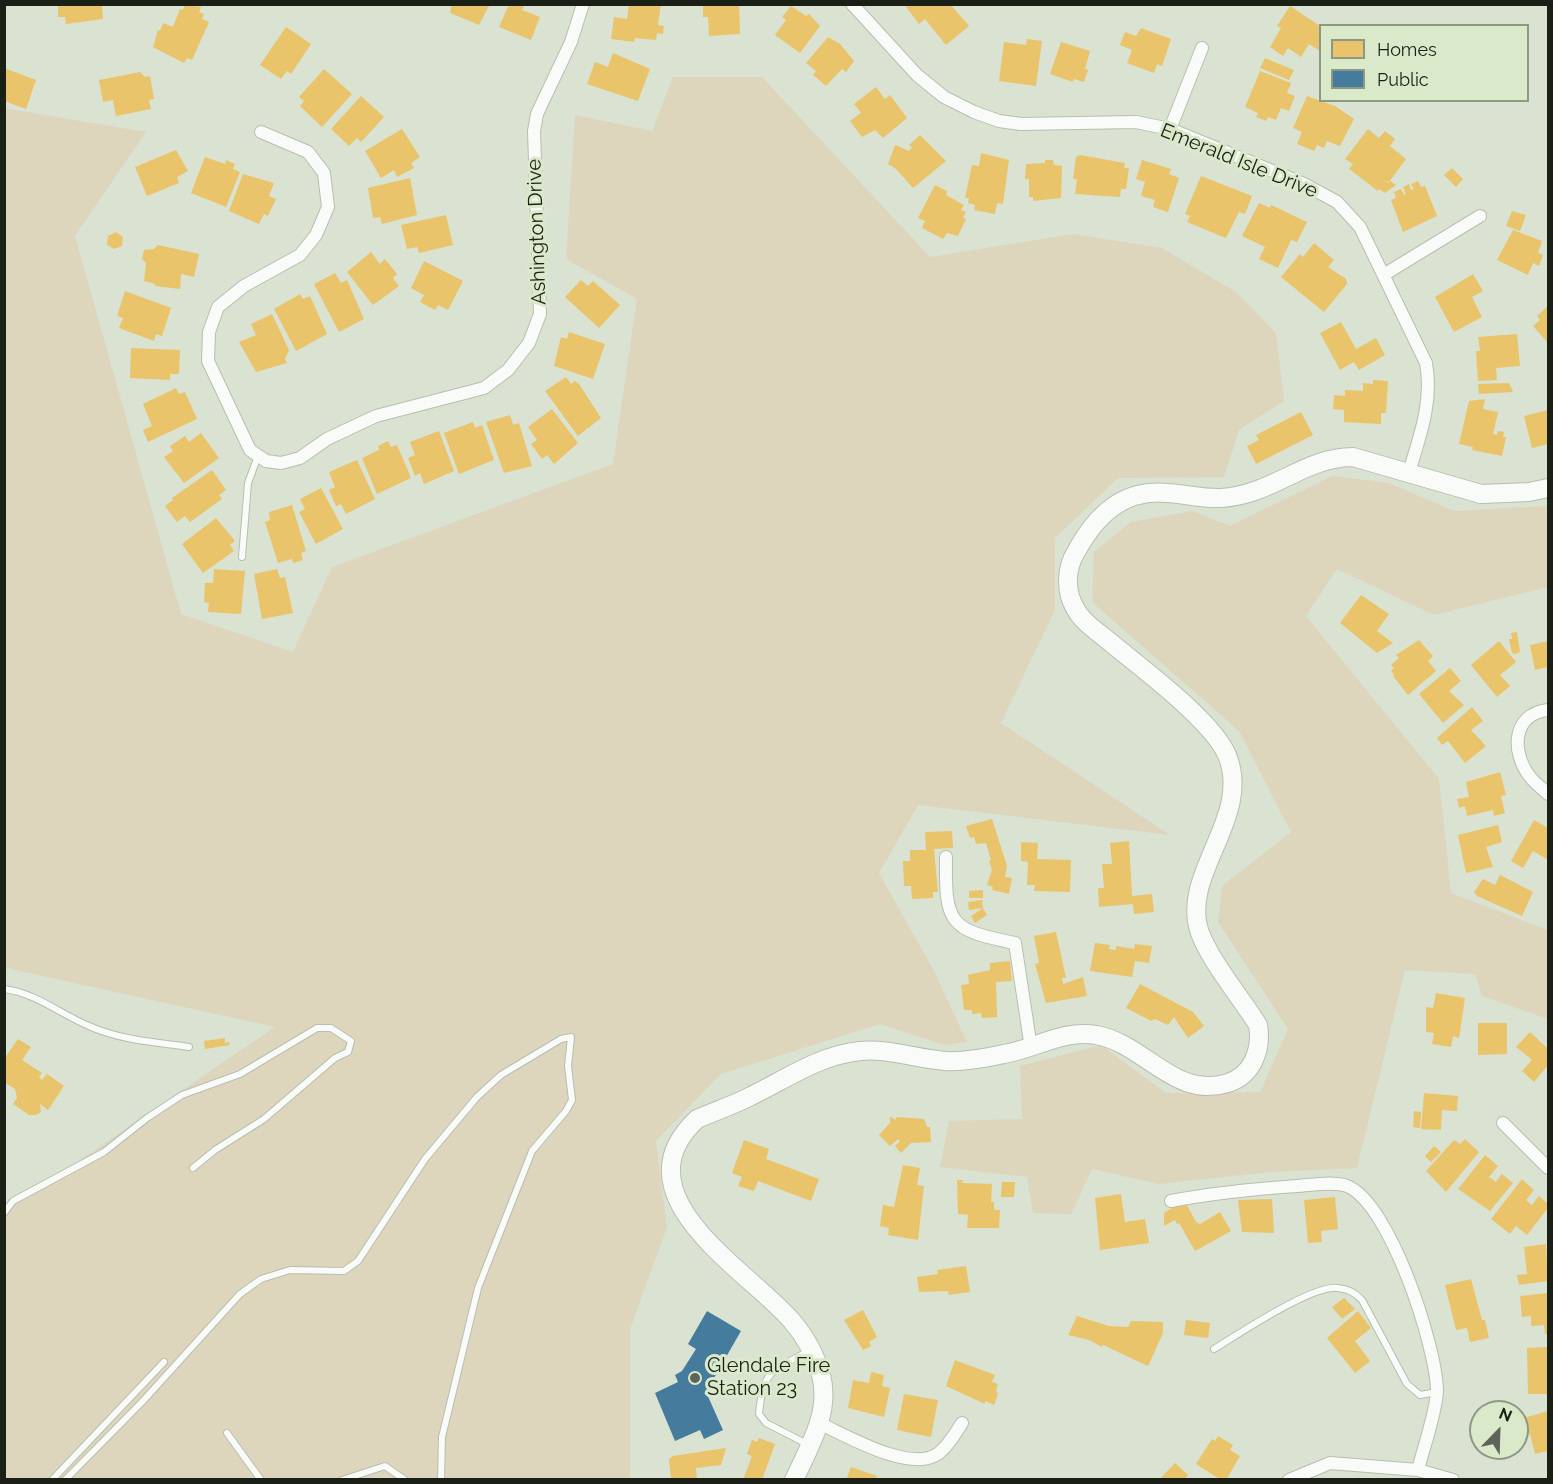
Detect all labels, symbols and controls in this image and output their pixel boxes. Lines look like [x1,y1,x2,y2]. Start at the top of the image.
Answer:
legend [1319,24,1529,102]
text: Homes [1377,39,1437,60]
text: Public [1377,69,1429,90]
street label: Emerald Isle Drive [1157,118,1321,204]
street label: Ashington Drive [522,159,552,305]
place label: Glendale Fire Station 23 [707,1354,830,1401]
marker: Glendale Fire Station 23 [688,1371,702,1385]
north arrow [1469,1400,1529,1460]
text: N [1496,1404,1515,1426]

